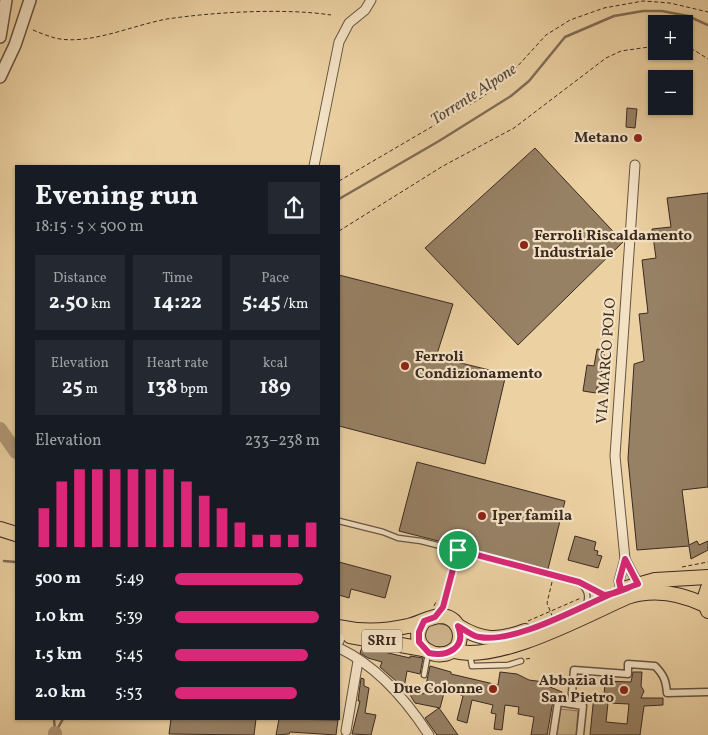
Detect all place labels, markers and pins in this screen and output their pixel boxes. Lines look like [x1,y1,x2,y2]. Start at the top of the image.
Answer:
place label: Metano [574,128,628,149]
marker: Metano [632,132,644,144]
place label: Ferroli Riscaldamento Industriale [534,226,693,264]
marker: Ferroli Riscaldamento Industriale [518,239,530,251]
place label: Ferroli Condizionamento [415,347,543,385]
marker: Ferroli Condizionamento [399,360,411,372]
place label: Iper famila [492,506,572,527]
marker: Iper famila [476,510,488,522]
pin [437,529,479,571]
place label: Abbazia di San Pietro [539,671,614,709]
place label: Due Colonne [393,679,483,700]
marker: Due Colonne [487,683,499,695]
marker: Abbazia di San Pietro [618,684,630,696]

